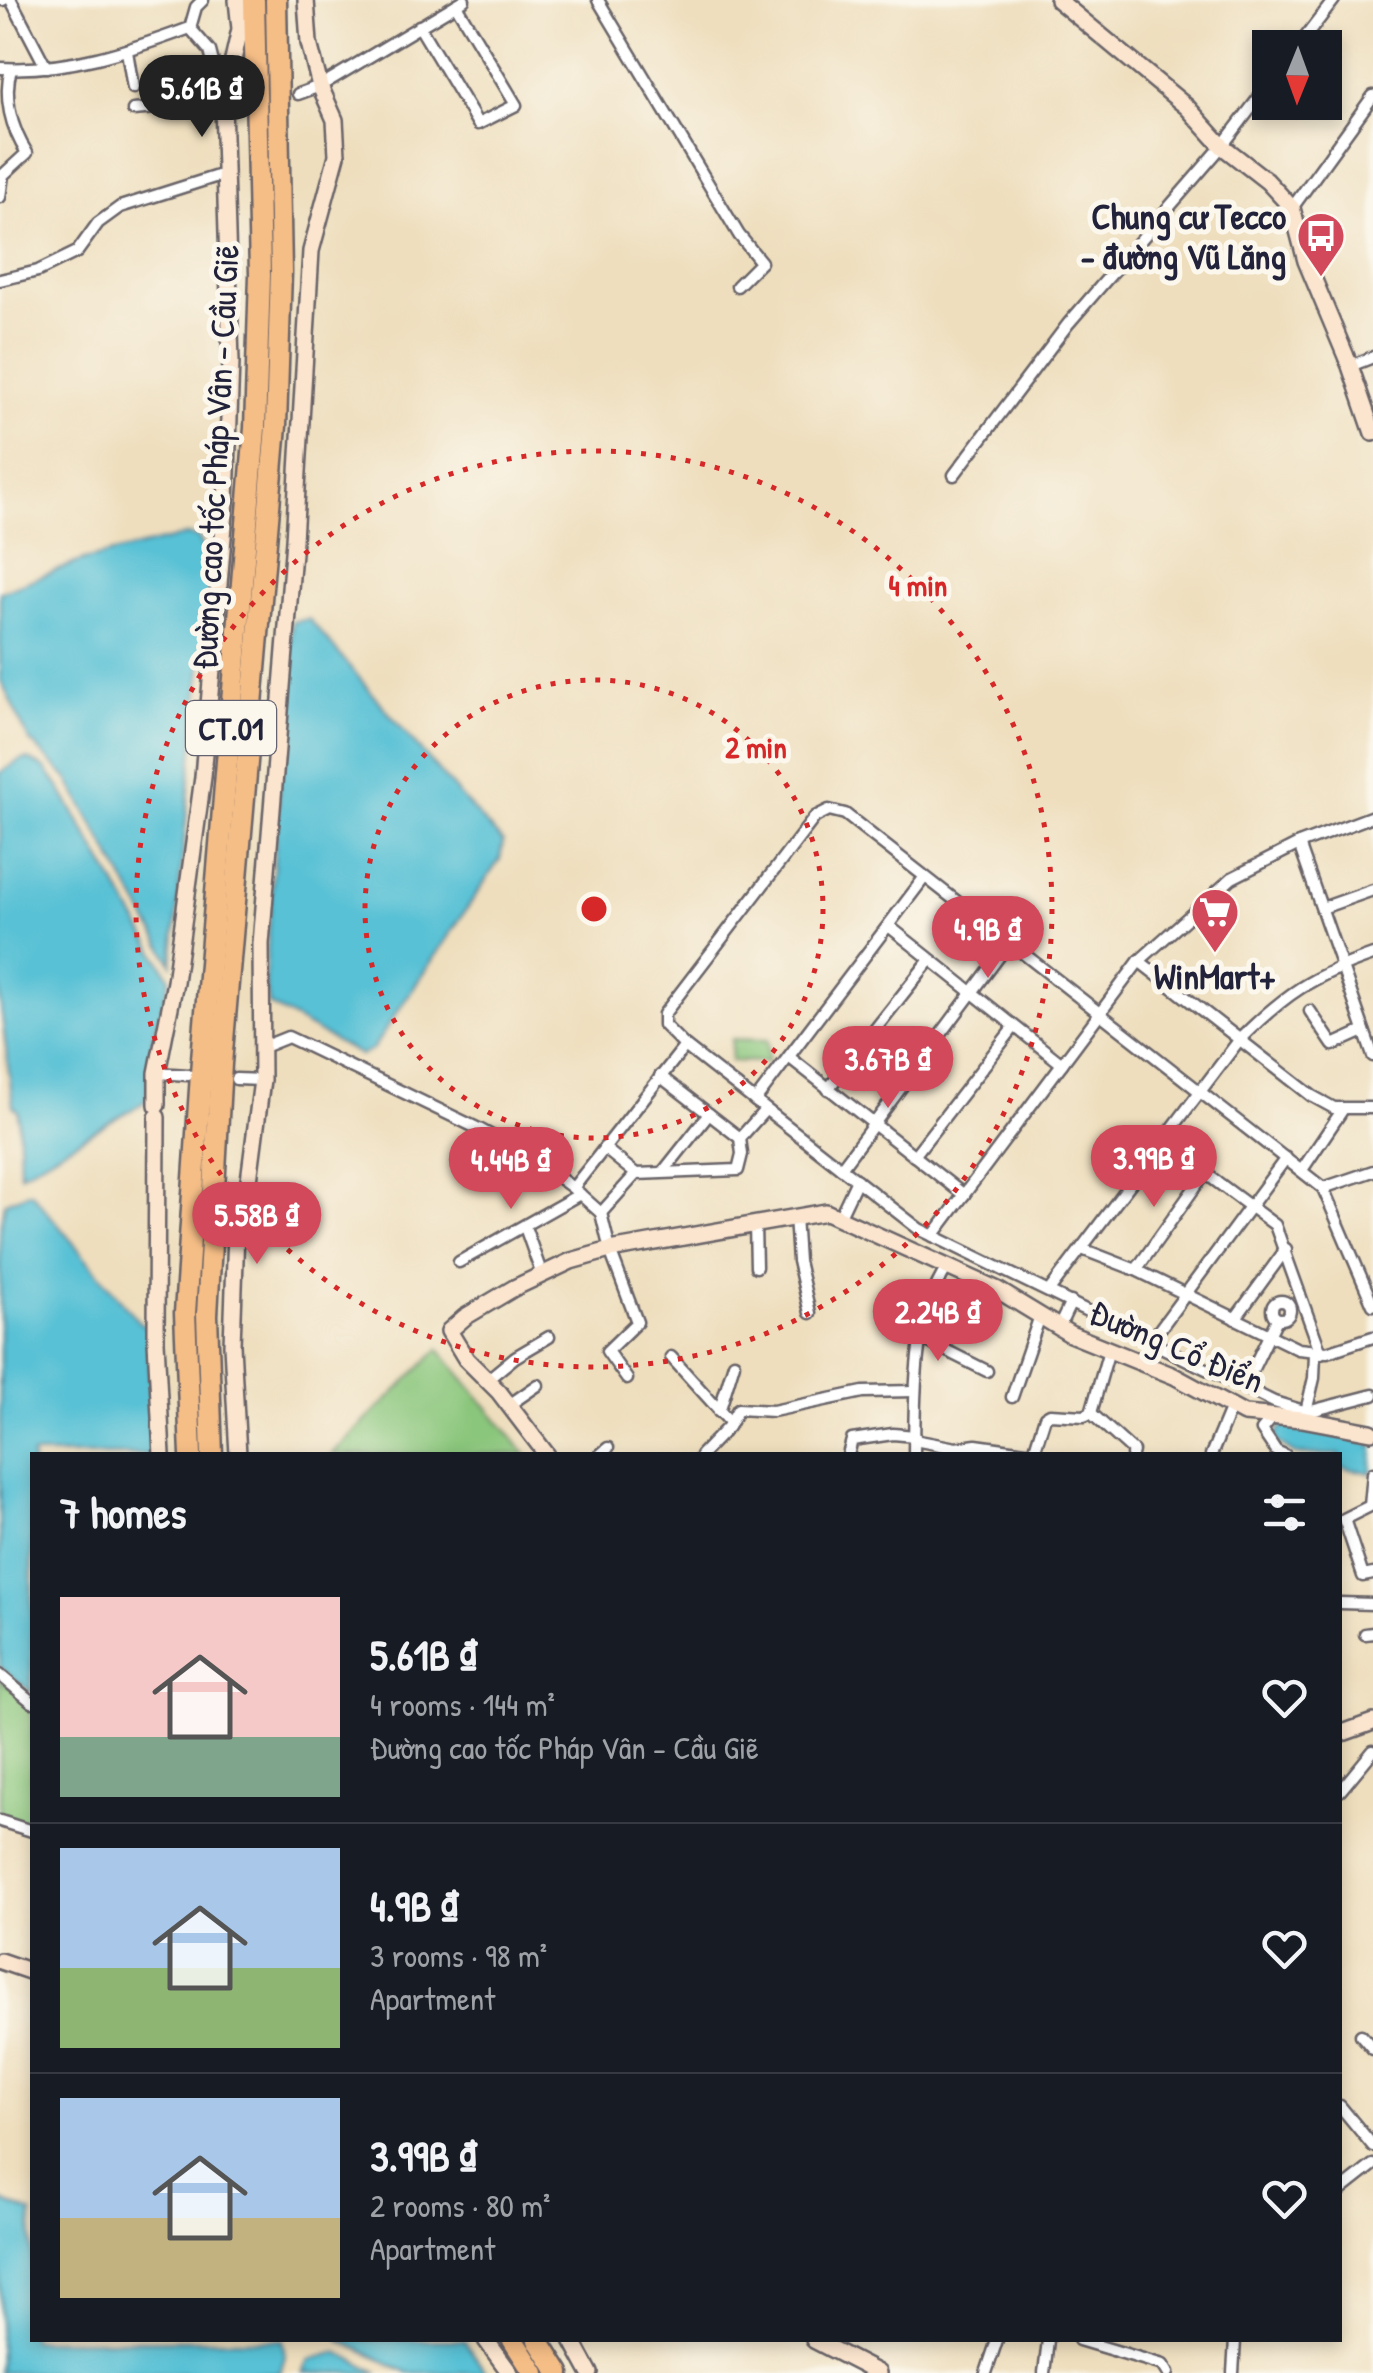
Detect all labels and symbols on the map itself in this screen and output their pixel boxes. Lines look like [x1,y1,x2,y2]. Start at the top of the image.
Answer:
north arrow [1252,30,1342,120]
pin: 5.61B ₫ [110,55,294,140]
place label: Chung cư Tecco - đường Vũ Lăng [1081,193,1286,281]
bus stop icon: Chung cư Tecco - đường Vũ Lăng [1295,210,1347,278]
street label: Đường cao tốc Pháp Vân - Cầu Giẽ [180,243,250,671]
text: 4 min [889,565,947,605]
road number: CT.01 [186,701,276,755]
text: 2 min [725,727,787,767]
supermarket icon: WinMart+ [1189,886,1241,954]
centre of rings [576,891,612,927]
pin: 4.9B ₫ [907,896,1069,981]
place label: WinMart+ [1154,953,1276,1000]
pin: 3.67B ₫ [796,1026,980,1111]
pin: 3.99B ₫ [1062,1125,1246,1210]
pin: 4.44B ₫ [419,1127,603,1212]
pin: 5.58B ₫ [165,1182,349,1267]
pin: 2.24B ₫ [846,1279,1030,1364]
street label: Đường Cổ Điển [1083,1288,1271,1404]

